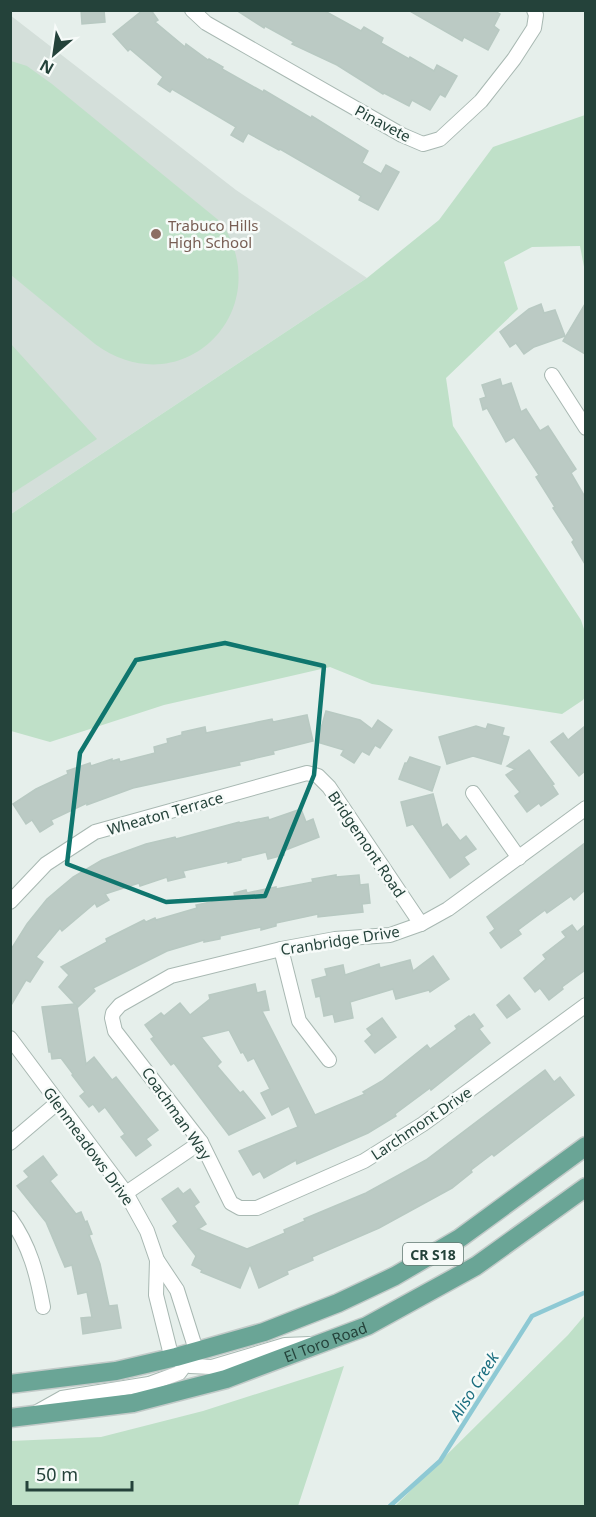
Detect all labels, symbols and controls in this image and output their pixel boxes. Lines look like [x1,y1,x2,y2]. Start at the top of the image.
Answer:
north arrow [24,24,84,84]
text: N [36,54,58,80]
street label: Pinavete [352,100,414,146]
place label: Trabuco Hills High School [168,215,258,252]
marker: Trabuco Hills High School [149,227,163,241]
street label: Wheaton Terrace [105,787,225,839]
street label: Bridgemont Road [324,787,410,901]
street label: Cranbridge Drive [279,921,401,959]
street label: Coachman Way [138,1063,217,1164]
street label: Larchmont Drive [367,1082,475,1164]
street label: Glenmeadows Drive [39,1083,139,1209]
road number: CR S18 [403,1243,463,1265]
street label: El Toro Road [281,1317,370,1366]
water label: Aliso Creek [444,1347,504,1425]
scale bar [27,1454,132,1492]
text: 50 m [36,1462,78,1486]

